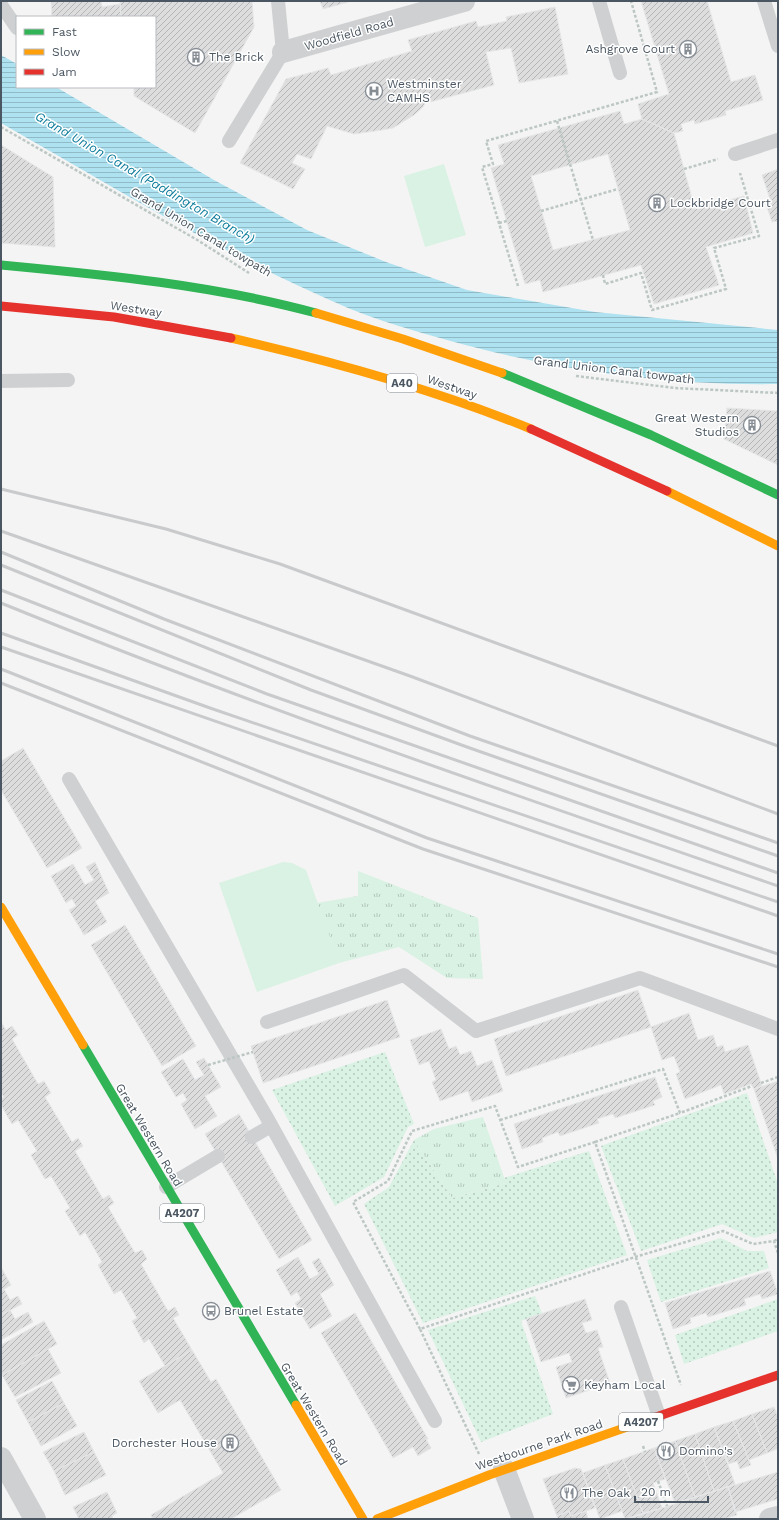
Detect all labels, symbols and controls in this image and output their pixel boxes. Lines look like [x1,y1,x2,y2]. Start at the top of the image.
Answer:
street label: Woodfield Road [303,15,395,53]
legend [16,16,156,88]
text: Fast [52,25,77,39]
building icon: Ashgrove Court [678,39,698,59]
place label: Ashgrove Court [585,42,675,56]
text: Slow [52,45,80,59]
building icon: The Brick [186,47,206,67]
place label: The Brick [209,50,264,64]
text: Jam [52,65,77,79]
place label: Westminster CAMHS [387,77,462,105]
hospital icon: Westminster CAMHS [364,81,384,101]
water label: Grand Union Canal (Paddington Branch) [33,108,257,247]
street label: Grand Union Canal towpath [128,184,274,280]
building icon: Lockbridge Court [647,193,667,213]
place label: Lockbridge Court [670,196,771,210]
street label: Westway [109,298,164,320]
street label: Grand Union Canal towpath [533,353,695,387]
street label: Westway [425,372,480,402]
road number: A40 [387,374,417,392]
place label: Great Western Studios [655,411,739,439]
building icon: Great Western Studios [742,415,762,435]
street label: Great Western Road [113,1081,185,1189]
road number: A4207 [160,1204,204,1222]
bus stop icon: Brunel Estate [201,1301,221,1321]
place label: Brunel Estate [224,1304,303,1318]
street label: Great Western Road [278,1360,350,1468]
supermarket icon: Keyham Local [561,1375,581,1395]
place label: Keyham Local [584,1378,666,1392]
road number: A4207 [619,1413,663,1431]
street label: Westbourne Park Road [473,1417,605,1473]
building icon: Dorchester House [220,1433,240,1453]
place label: Dorchester House [112,1436,217,1450]
restaurant icon: Domino's [656,1441,676,1461]
place label: Domino's [679,1444,733,1458]
scale bar [635,1478,708,1504]
restaurant icon: The Oak [559,1483,579,1503]
text: 20 m [641,1485,671,1499]
place label: The Oak [582,1486,630,1500]

